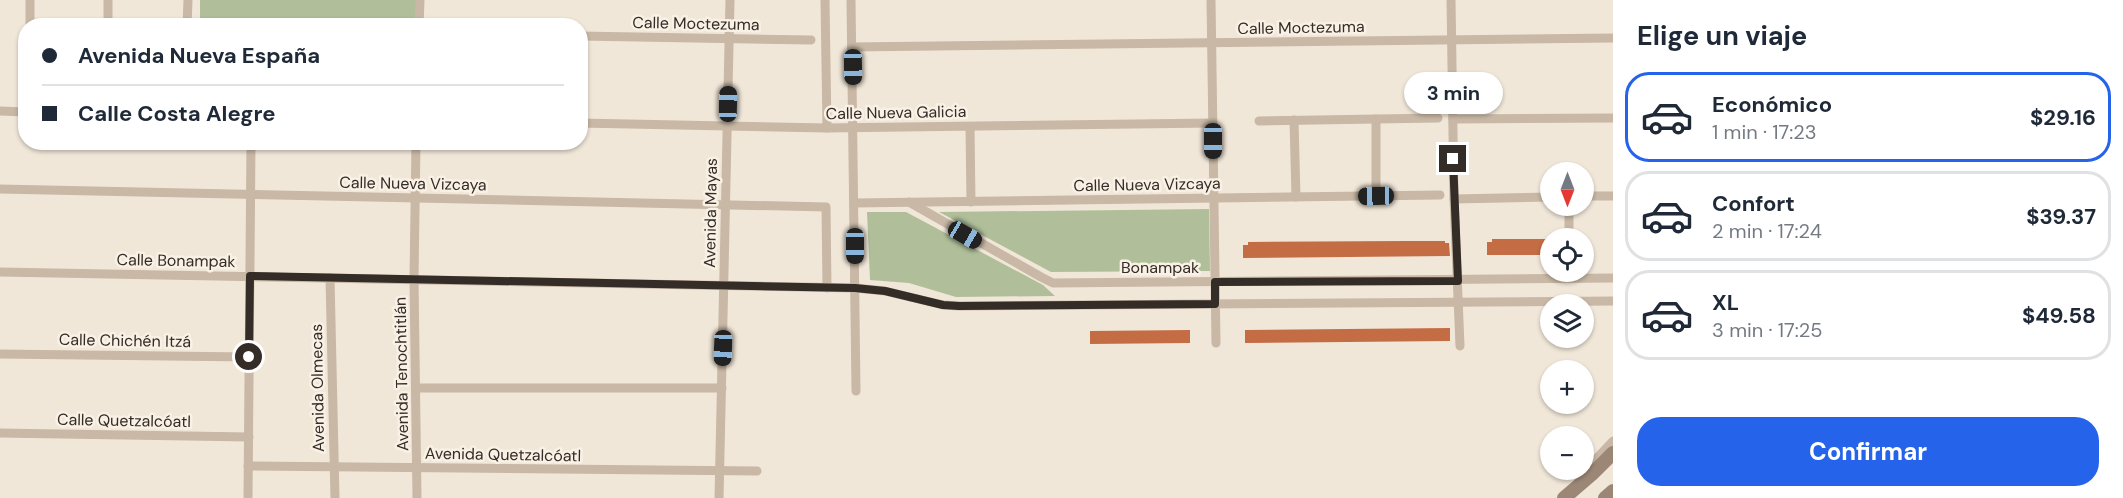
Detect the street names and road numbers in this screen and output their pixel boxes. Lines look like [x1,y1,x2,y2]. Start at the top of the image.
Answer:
street label: Calle Moctezuma [632,12,760,35]
street label: Calle Moctezuma [1237,16,1365,39]
street label: Calle Nueva Galicia [826,101,966,124]
street label: Avenida Mayas [699,158,722,268]
street label: Calle Nueva Vizcaya [339,172,487,195]
street label: Calle Nueva Vizcaya [1073,173,1221,196]
street label: Calle Bonampak [116,249,236,272]
street label: Bonampak [1121,257,1199,278]
street label: Avenida Tenochtitlán [390,297,413,451]
street label: Avenida Olmecas [306,324,329,452]
street label: Calle Chichén Itzá [59,329,191,352]
street label: Calle Quetzalcóatl [57,409,191,432]
street label: Avenida Quetzalcóatl [425,443,581,466]

